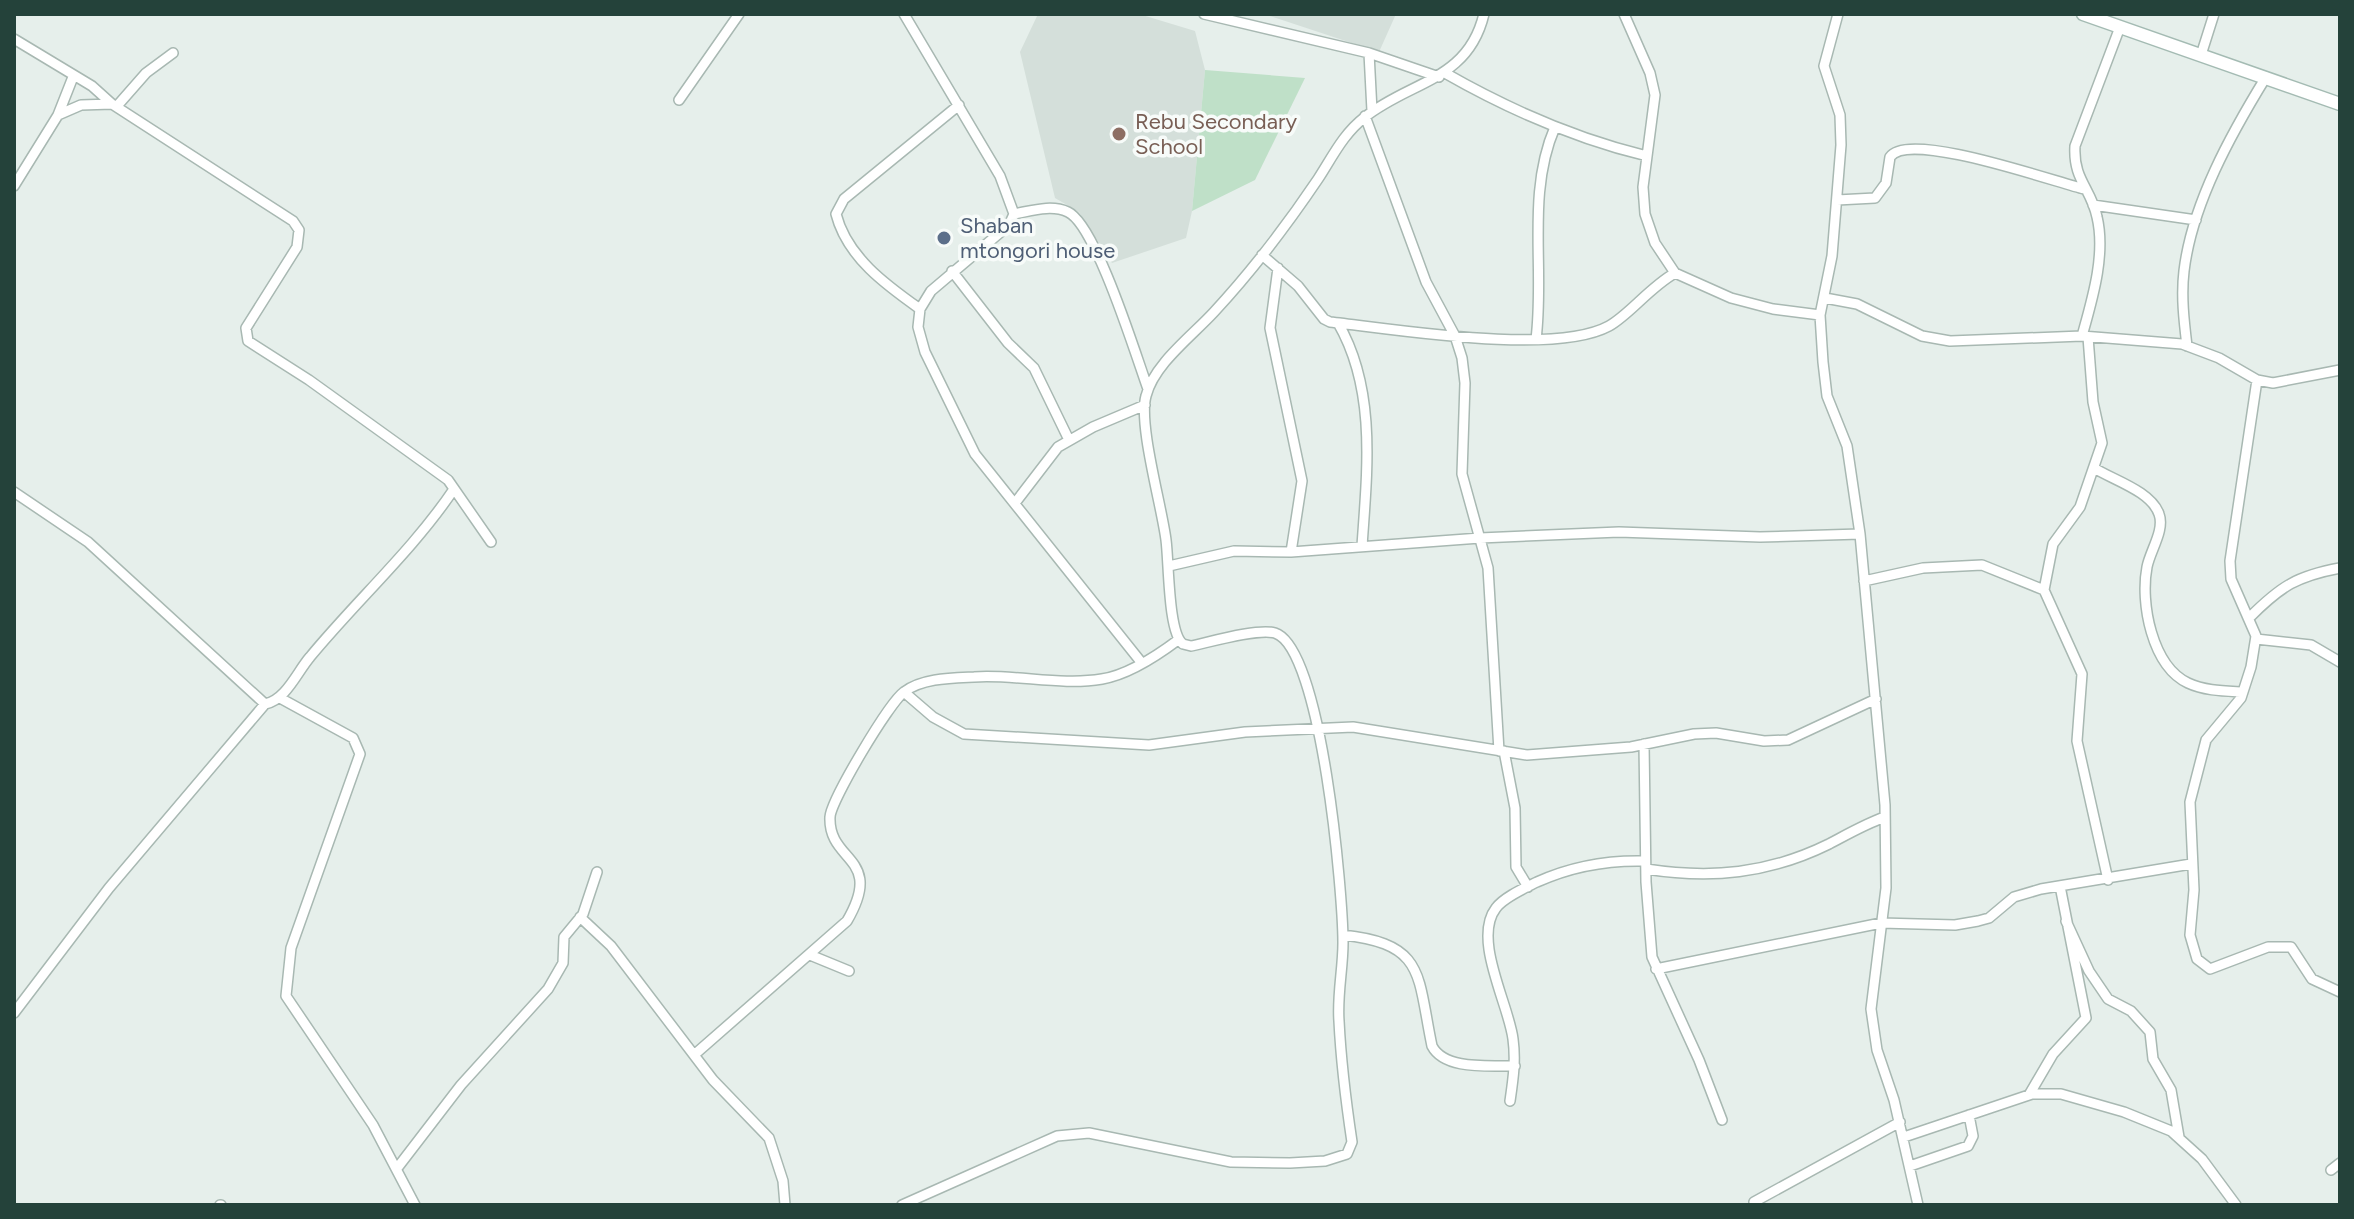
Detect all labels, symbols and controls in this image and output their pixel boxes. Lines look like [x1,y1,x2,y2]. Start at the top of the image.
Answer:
place label: Rebu Secondary School [1135,108,1297,160]
marker: Rebu Secondary School [1110,125,1128,143]
place label: Shaban mtongori house [960,212,1115,264]
marker: Shaban mtongori house [935,229,953,247]

